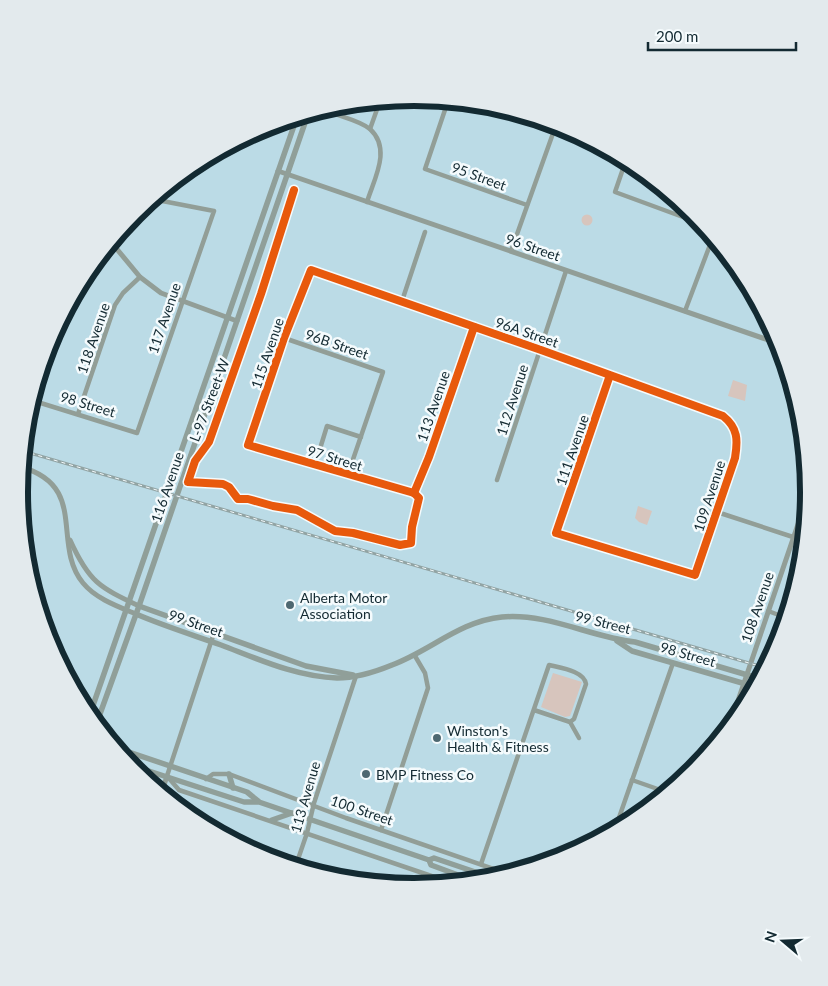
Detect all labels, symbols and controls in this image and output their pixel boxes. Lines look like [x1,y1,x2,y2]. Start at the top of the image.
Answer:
scale bar [648,20,796,52]
text: 200 m [656,27,698,45]
street label: 95 Street [449,158,509,194]
street label: 96 Street [503,230,563,264]
street label: 117 Avenue [144,280,184,356]
street label: 118 Avenue [73,300,113,376]
street label: 96A Street [493,313,561,351]
street label: 115 Avenue [247,315,287,391]
street label: 96B Street [303,325,371,363]
street label: L-97 Street-W [185,356,233,444]
street label: 112 Avenue [493,362,531,438]
street label: 113 Avenue [413,368,453,444]
street label: 98 Street [58,388,118,420]
street label: 111 Avenue [552,412,592,488]
street label: 97 Street [305,442,365,474]
street label: 116 Avenue [147,449,187,525]
street label: 109 Avenue [690,458,728,534]
street label: 108 Avenue [737,569,777,645]
place label: Alberta Motor Association [300,589,387,622]
marker: Alberta Motor Association [284,599,296,611]
street label: 99 Street [166,606,226,640]
street label: 99 Street [573,607,633,637]
street label: 98 Street [658,638,718,670]
place label: Winston's Health & Fitness [447,722,549,755]
marker: Winston's Health & Fitness [431,732,443,744]
street label: 113 Avenue [287,759,323,835]
place label: BMP Fitness Co [376,766,474,783]
marker: BMP Fitness Co [360,768,372,780]
street label: 100 Street [329,791,395,829]
north arrow [758,916,808,966]
text: N [760,929,780,944]

